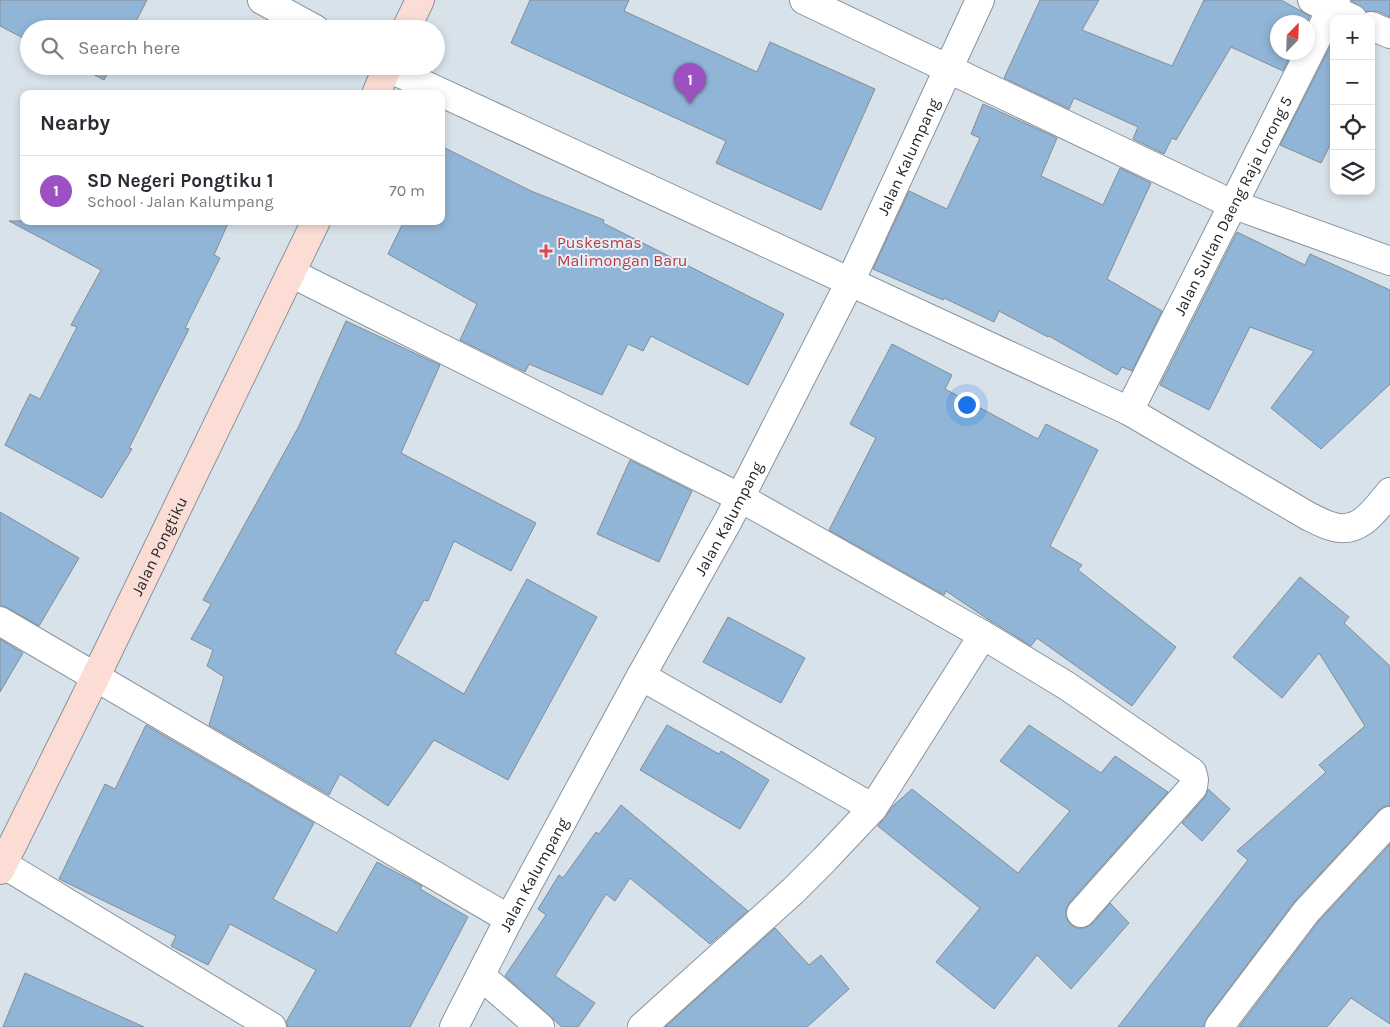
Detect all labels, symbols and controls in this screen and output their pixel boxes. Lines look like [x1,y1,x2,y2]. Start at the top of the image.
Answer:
north arrow [1270,15,1315,60]
map controls [1330,15,1375,195]
button: + [1330,15,1375,60]
search box [20,20,445,75]
icon: search [38,34,66,62]
text: Search here [78,37,180,59]
button: − [1330,60,1375,105]
pin: 1 [674,63,706,104]
street label: Jalan Sultan Daeng Raja Lorong 5 [1170,93,1296,319]
street label: Jalan Kalumpang [873,95,943,218]
button: locate [1330,105,1375,150]
text: Nearby [40,111,110,135]
button: layers [1330,150,1375,195]
text: SD Negeri Pongtiku 1 [87,170,273,192]
text: 1 [53,181,59,200]
text: 70 m [389,181,425,200]
text: School · Jalan Kalumpang [87,192,274,211]
place label: Puskesmas Malimongan Baru [557,233,688,270]
marker: Puskesmas Malimongan Baru [539,244,553,258]
your location [954,392,980,418]
street label: Jalan Kalumpang [690,458,767,579]
street label: Jalan Pongtiku [127,493,191,599]
street label: Jalan Kalumpang [495,814,572,935]

